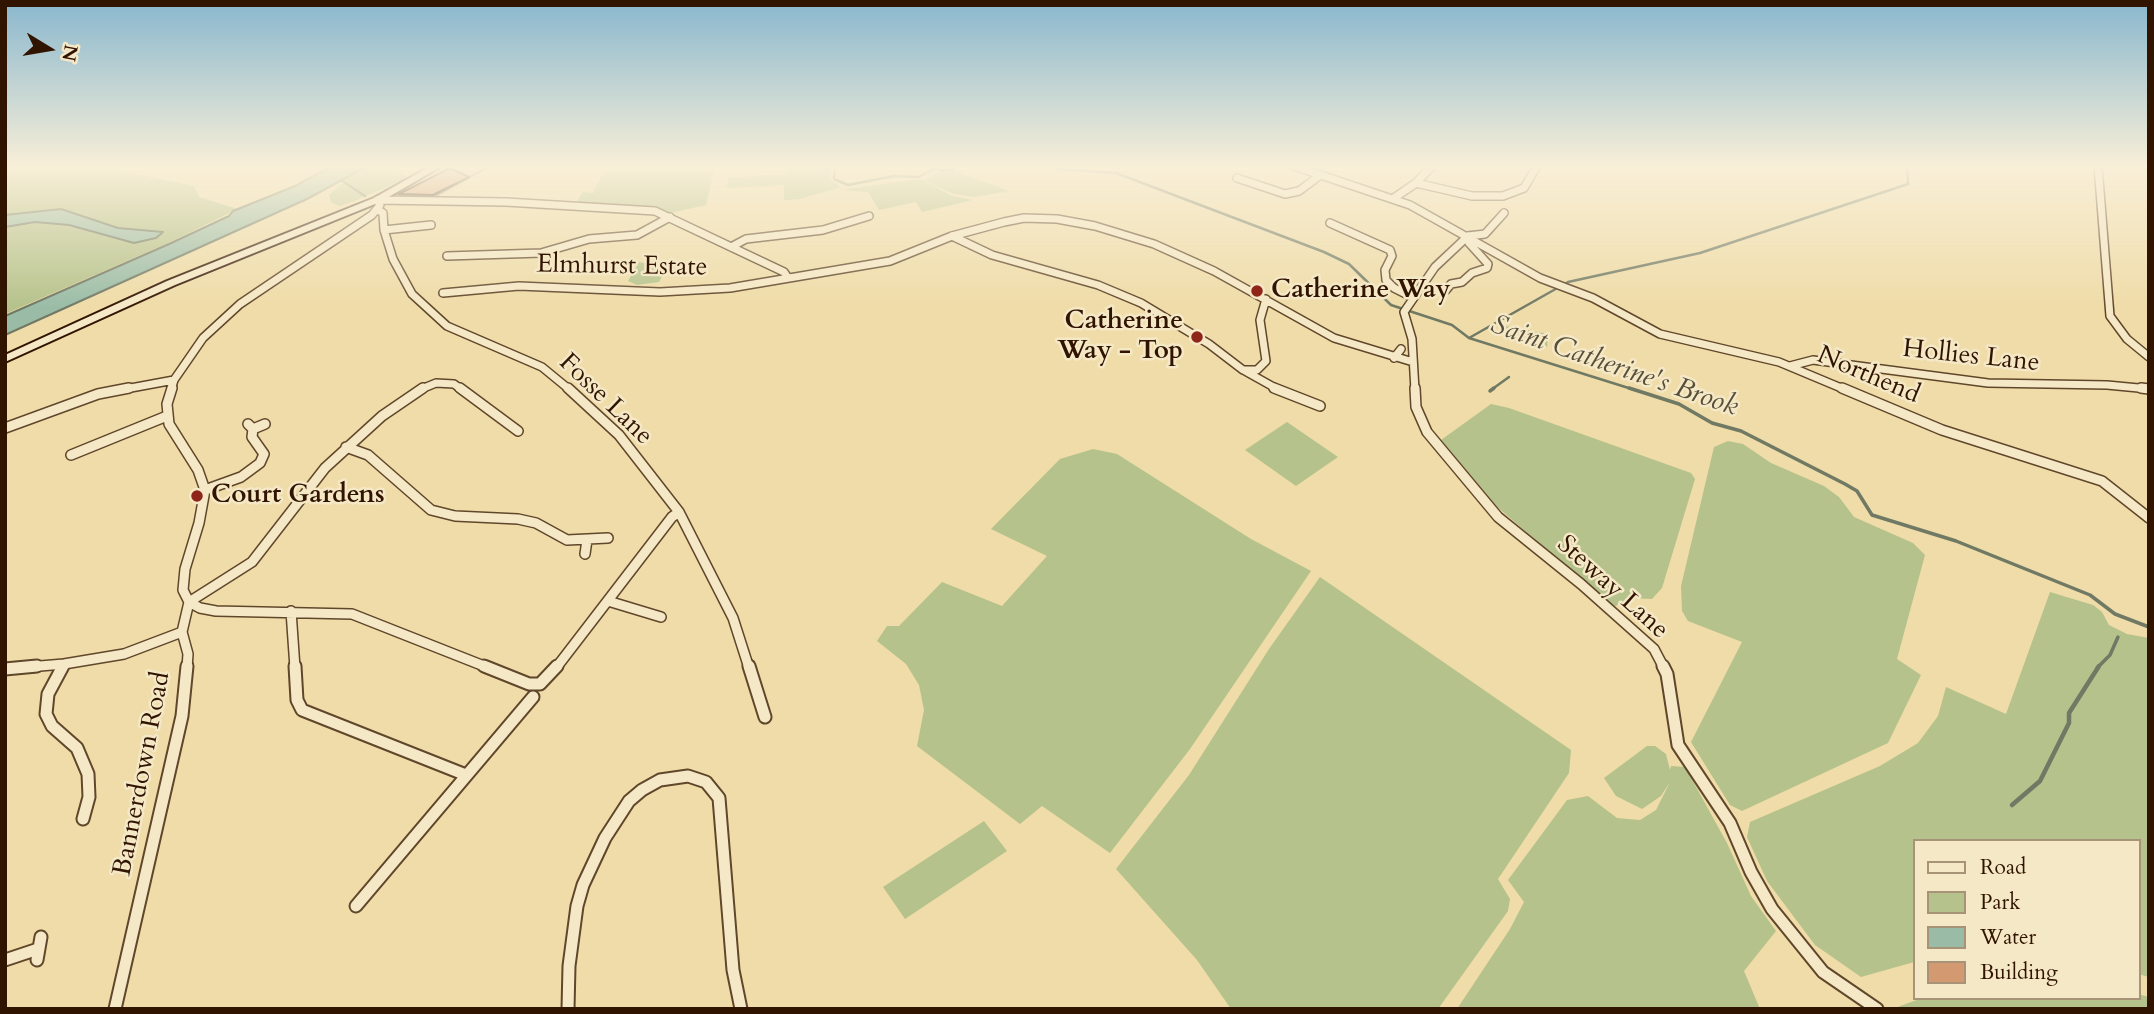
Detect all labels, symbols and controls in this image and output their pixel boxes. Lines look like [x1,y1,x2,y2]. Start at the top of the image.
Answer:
north arrow [14,14,84,84]
text: N [55,42,84,64]
street label: Elmhurst Estate [536,250,708,284]
place label: Catherine Way [1271,275,1451,307]
marker: Catherine Way [1249,283,1265,299]
place label: Catherine Way - Top [1057,306,1183,368]
water label: Saint Catherine's Brook [1486,309,1742,425]
marker: Catherine Way - Top [1189,329,1205,345]
street label: Hollies Lane [1901,334,2041,380]
street label: Northend [1812,340,1924,412]
street label: Fosse Lane [552,348,658,452]
place label: Court Gardens [211,480,385,512]
marker: Court Gardens [189,488,205,504]
street label: Steway Lane [1550,530,1674,646]
street label: Bannerdown Road [108,669,178,879]
legend [1912,839,2140,1000]
text: Road [1980,853,2026,882]
text: Park [1980,888,2020,917]
text: Water [1980,923,2036,952]
text: Building [1980,958,2058,987]

